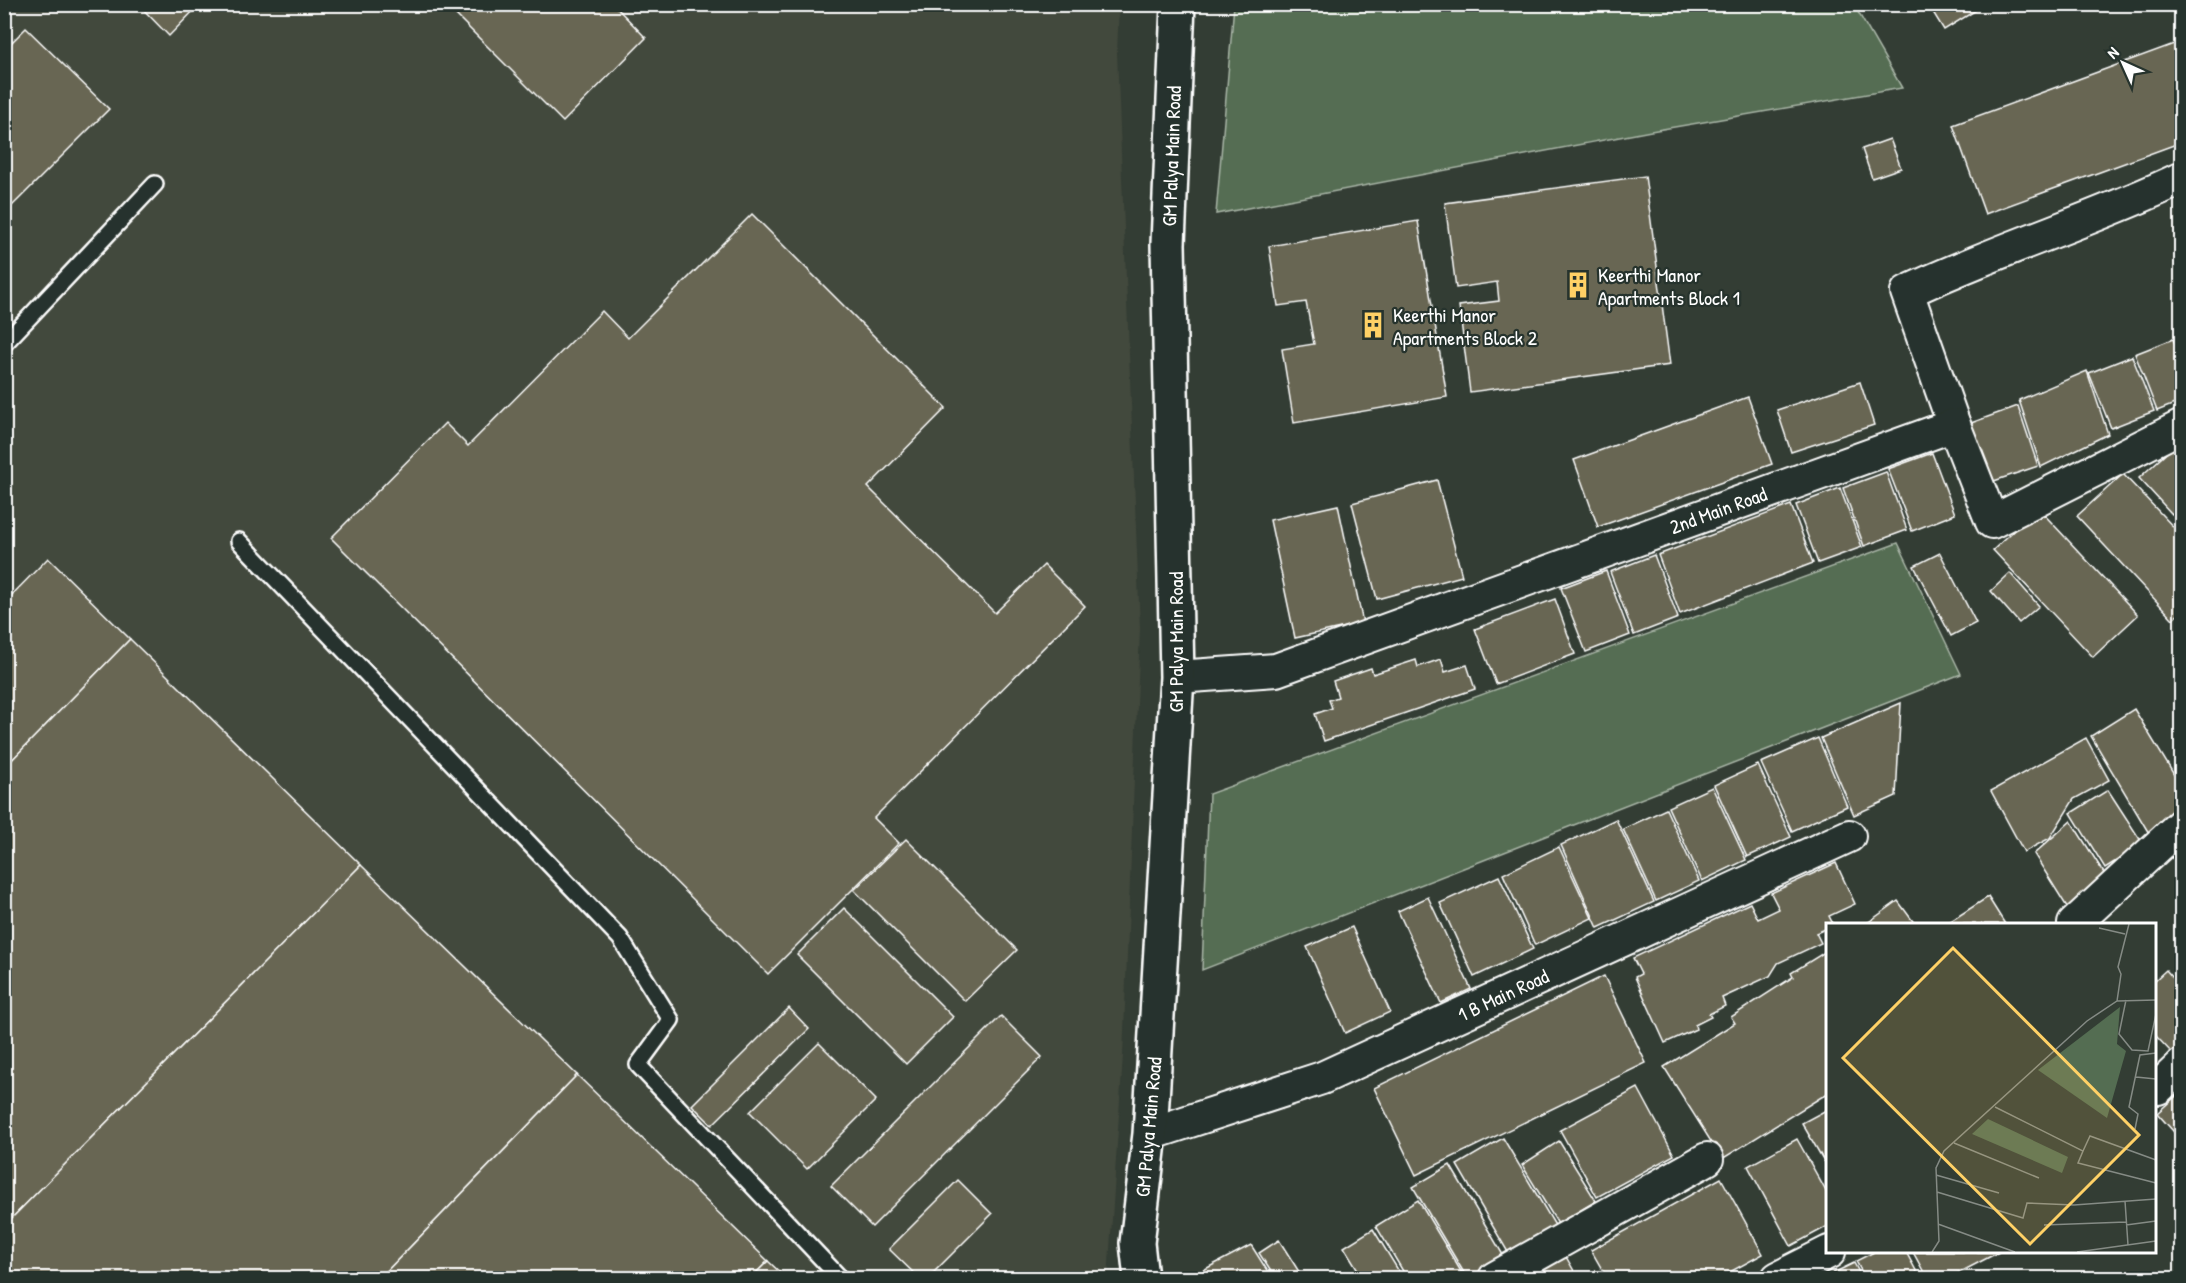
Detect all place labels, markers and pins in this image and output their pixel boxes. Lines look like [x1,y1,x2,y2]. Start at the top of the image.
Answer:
place label: Keerthi Manor Apartments Block 1 [1598,261,1740,311]
building icon: Keerthi Manor Apartments Block 1 [1563,270,1593,300]
place label: Keerthi Manor Apartments Block 2 [1393,301,1538,351]
building icon: Keerthi Manor Apartments Block 2 [1358,310,1388,340]

